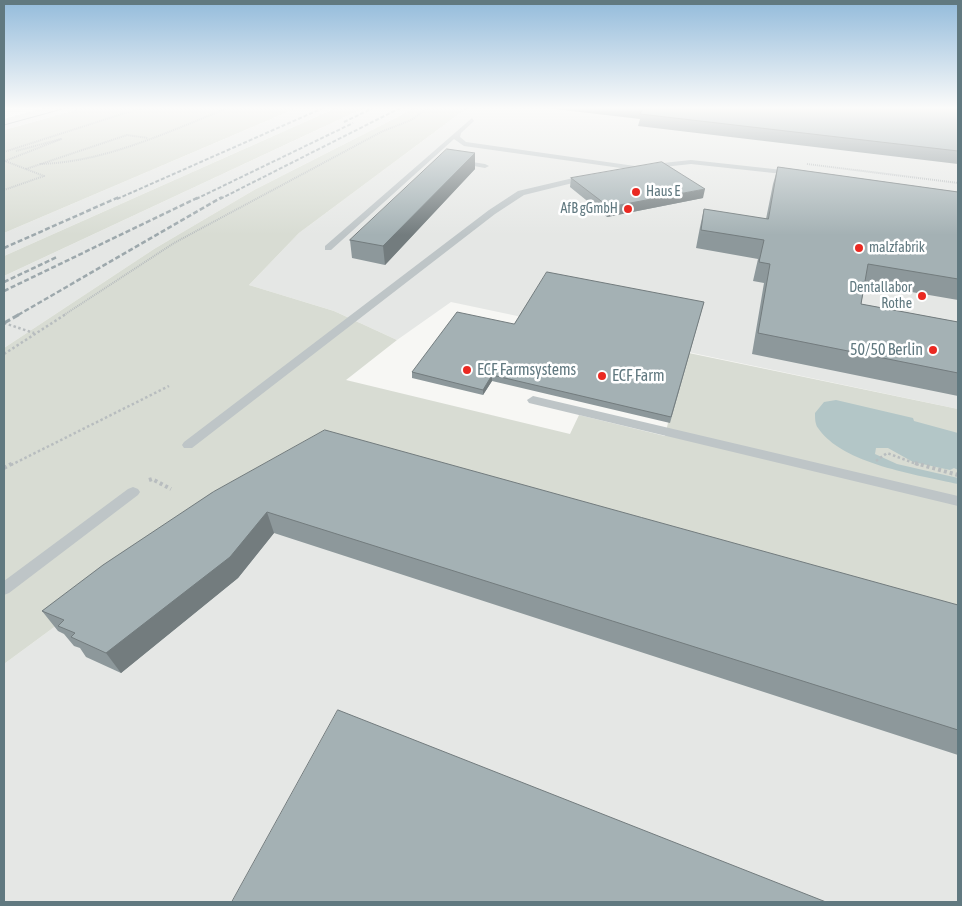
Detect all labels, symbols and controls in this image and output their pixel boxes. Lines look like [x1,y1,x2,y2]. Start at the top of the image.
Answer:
place label: Haus E [646,184,680,200]
marker: Haus E [630,186,642,198]
place label: AfB gGmbH [560,201,618,217]
marker: AfB gGmbH [622,203,634,215]
place label: malzfabrik [869,240,925,256]
marker: malzfabrik [853,242,865,254]
place label: Dentallabor Rothe [849,280,912,312]
marker: Dentallabor Rothe [916,290,928,302]
place label: 50/50 Berlin [850,340,923,360]
marker: 50/50 Berlin [927,344,939,356]
place label: ECF Farmsystems [477,360,576,380]
marker: ECF Farmsystems [461,364,473,376]
place label: ECF Farm [612,366,664,386]
marker: ECF Farm [596,370,608,382]

